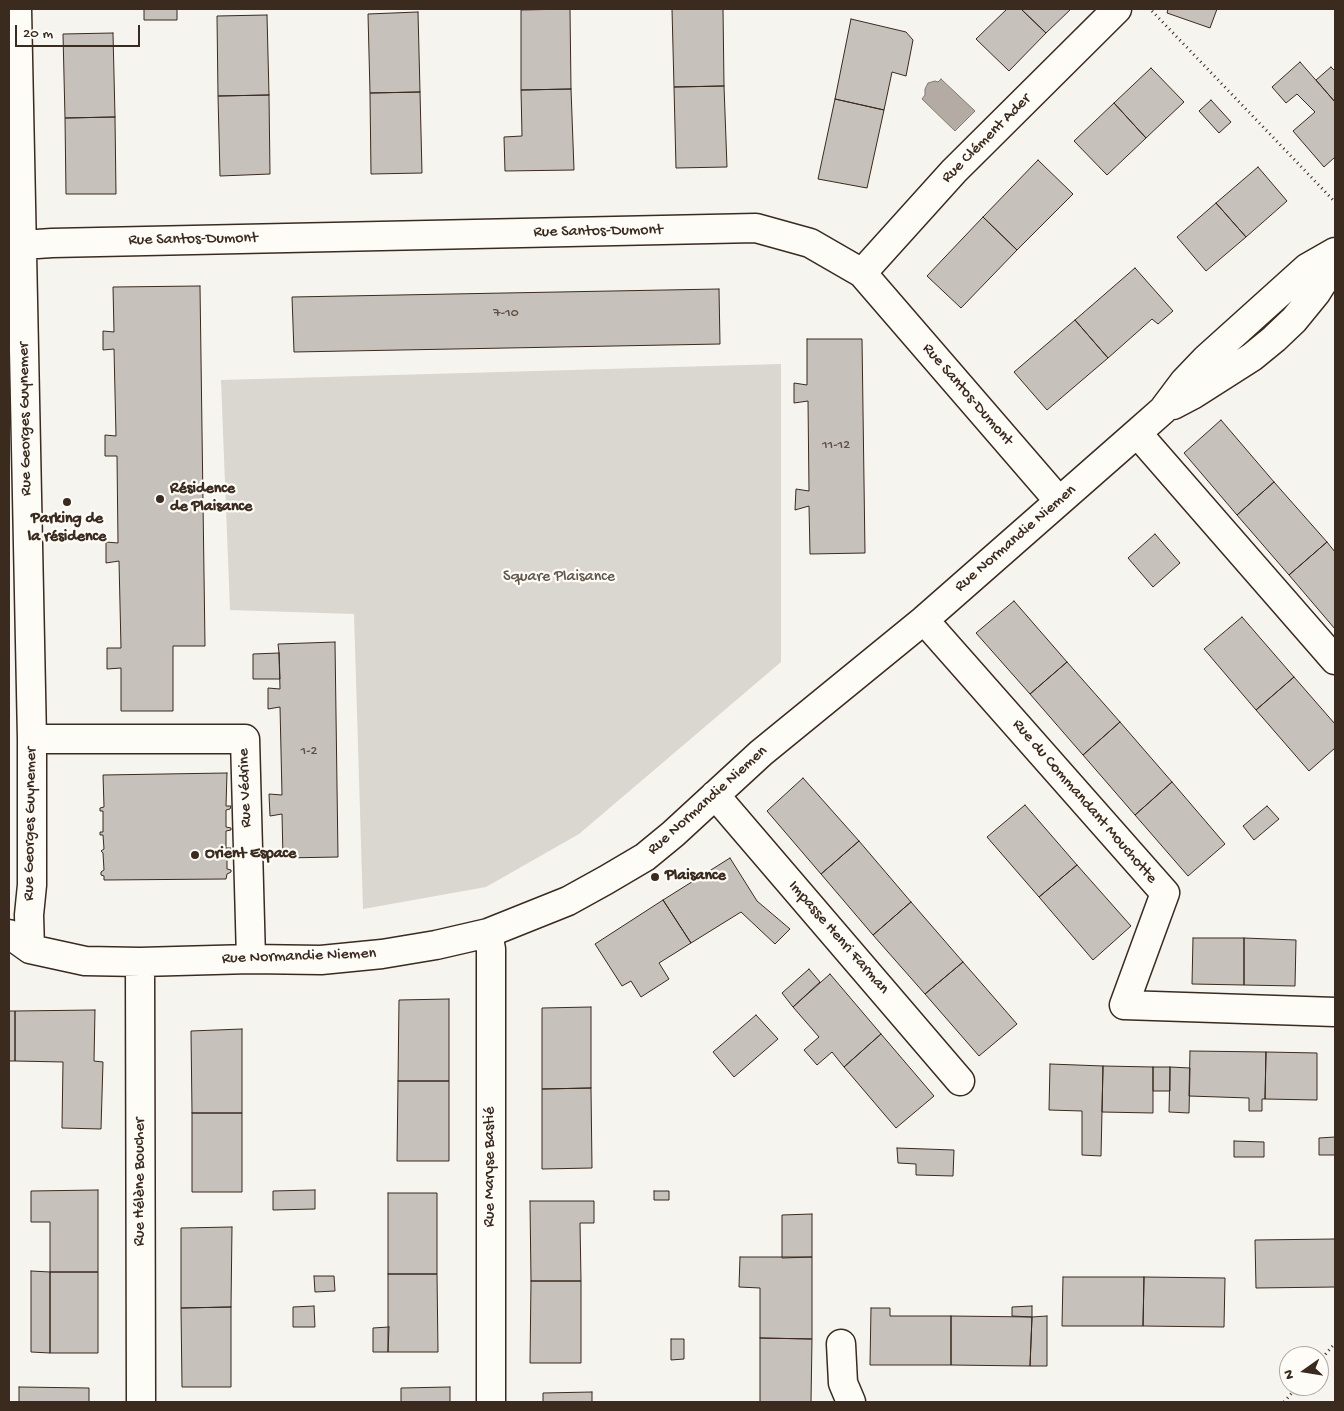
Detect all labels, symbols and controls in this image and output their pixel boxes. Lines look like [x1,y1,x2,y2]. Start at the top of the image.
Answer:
scale bar [18,15,142,47]
text: 20 m [23,25,53,43]
street label: Rue Clément Ader [938,90,1036,188]
street label: Rue Santos-Dumont [533,221,663,243]
street label: Rue Santos-Dumont [128,229,258,251]
house number: 7-10 [493,306,519,322]
street label: Rue Santos-Dumont [917,340,1017,450]
street label: Rue Georges Guynemer [15,342,37,496]
house number: 11-12 [822,438,850,454]
place label: Résidence de Plaisance [170,480,252,518]
street label: Rue Normandie Niemen [951,481,1081,597]
marker: Résidence de Plaisance [154,493,166,505]
marker: Parking de la résidence [61,496,73,508]
place label: Parking de la résidence [28,510,106,548]
park label: Square Plaisance [503,568,615,588]
street label: Rue du Commandant Mouchotte [1007,716,1161,888]
street label: Rue Normandie Niemen [644,742,772,860]
house number: 1-2 [301,744,317,760]
street label: Rue Georges Guynemer [20,747,42,901]
street label: Rue Védrine [235,748,257,828]
place label: Orient Espace [205,845,296,865]
marker: Orient Espace [189,849,201,861]
place label: Plaisance [665,867,726,887]
marker: Plaisance [649,871,661,883]
street label: Impasse Henri Farman [783,877,893,999]
street label: Rue Normandie Niemen [221,945,377,969]
street label: Rue Maryse Bastié [481,1107,501,1227]
street label: Rue Hélène Boucher [131,1118,151,1246]
north arrow [1279,1346,1329,1396]
text: N [1281,1368,1299,1381]

